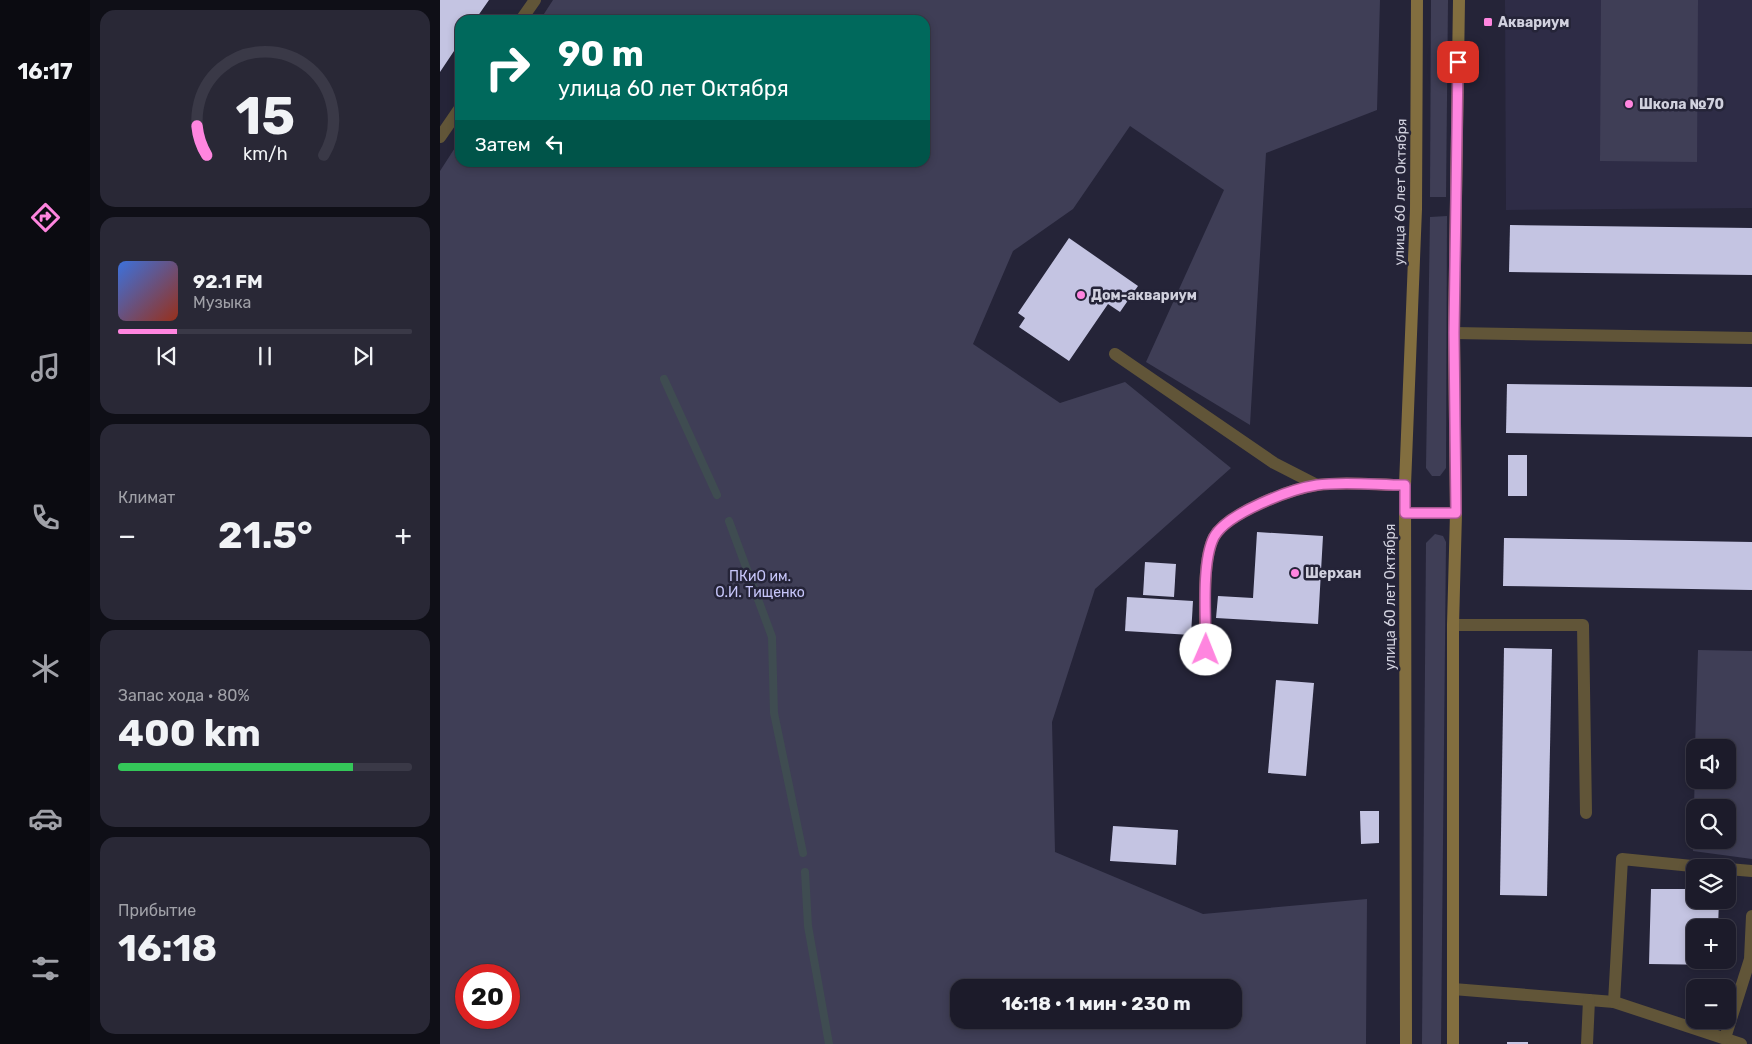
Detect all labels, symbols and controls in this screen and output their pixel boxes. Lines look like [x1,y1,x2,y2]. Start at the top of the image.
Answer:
place label: Аквариум [1498,14,1569,31]
marker: Аквариум [1482,16,1494,28]
text: 90 m [558,33,644,75]
icon: right [475,35,540,100]
pin [1437,41,1479,83]
icon: arrive [1444,48,1472,76]
text: 16:17 [17,58,73,85]
text: улица 60 лет Октября [558,75,789,102]
text: 15 [235,85,295,147]
place label: Школа №70 [1639,96,1724,113]
marker: Школа №70 [1623,98,1635,110]
street label: улица 60 лет Октября [1391,118,1410,266]
icon: left [541,130,569,158]
text: Затем [475,133,531,156]
text: km/h [243,143,287,164]
icon: directions [28,200,63,235]
text: 92.1 FM [193,270,263,293]
place label: Дом-аквариум [1091,287,1197,304]
marker: Дом-аквариум [1075,289,1087,301]
text: Музыка [193,293,251,312]
icon: previous [153,342,181,370]
icon: pause [251,342,279,370]
icon: next [349,342,377,370]
icon: music [28,350,63,385]
text: Климат [118,488,175,507]
icon: phone [28,500,63,535]
text: 21.5° [218,512,313,558]
text: − [118,519,136,552]
text: + [395,519,412,552]
street label: улица 60 лет Октября [1382,524,1399,670]
place label: Шерхан [1305,565,1361,582]
marker: Шерхан [1289,567,1301,579]
park label: ПКиО им. О.И. Тищенко [715,568,805,601]
position arrow [1179,623,1231,675]
icon: climate [28,651,63,686]
text: Запас хода · 80% [118,686,250,705]
text: 400 km [118,710,261,756]
map controls [1686,739,1736,1029]
button: sound [1686,739,1736,789]
button: search [1686,799,1736,849]
icon: car [28,801,63,836]
button: layers [1686,859,1736,909]
text: Прибытие [118,901,196,920]
button: + [1686,919,1736,969]
text: 16:18 [118,925,217,971]
icon: filters [28,951,63,986]
speed limit sign: 20 [455,964,520,1029]
button: − [1686,979,1736,1029]
text: 16:18 · 1 мин · 230 m [1001,992,1191,1015]

